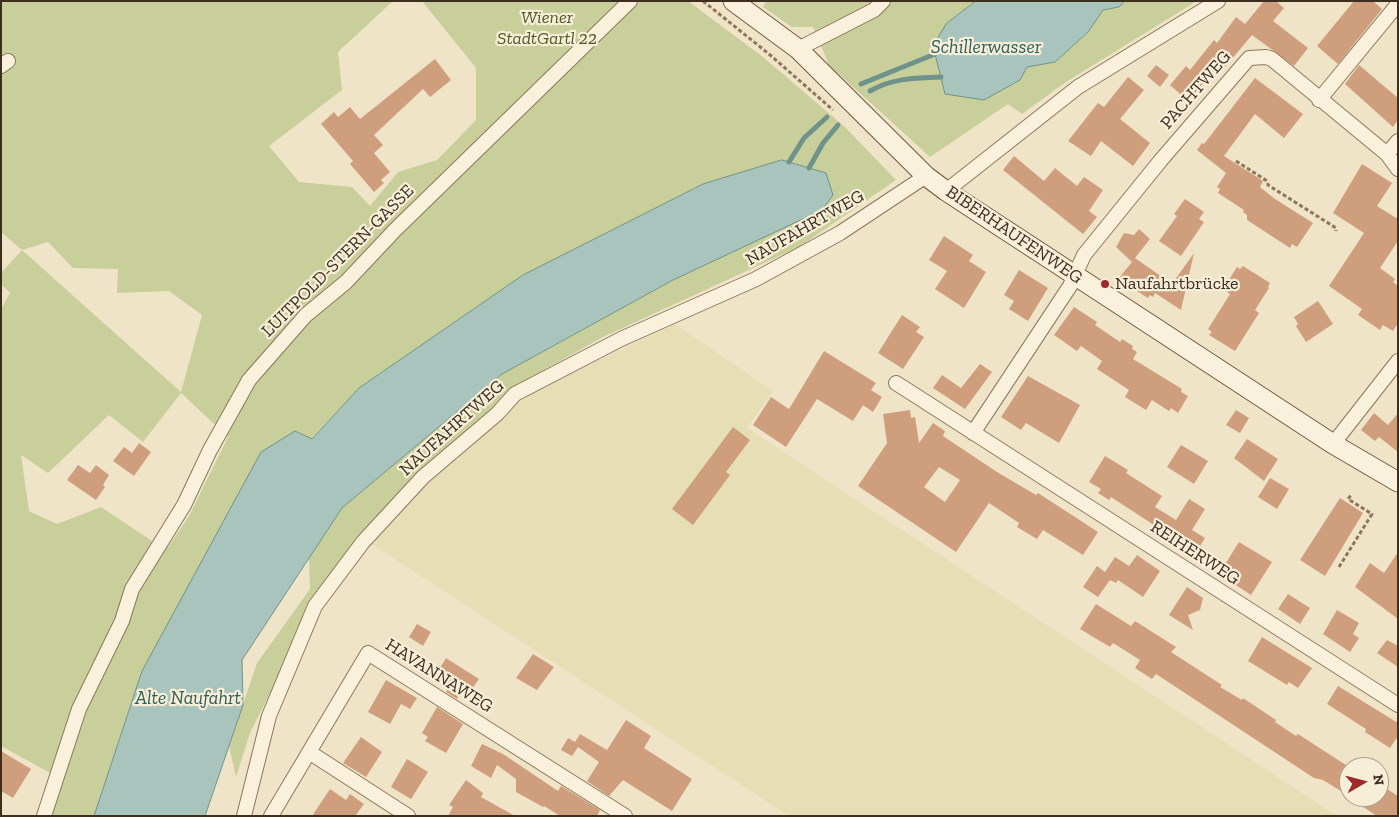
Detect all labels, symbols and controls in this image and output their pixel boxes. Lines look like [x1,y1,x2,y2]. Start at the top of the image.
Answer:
park label: Wiener StadtGartl 22 [497,7,597,50]
water label: Schillerwasser [931,37,1041,59]
street label: PACHTWEG [1156,46,1236,134]
street label: LUITPOLD-STERN-GASSE [257,180,419,342]
street label: BIBERHAUFENWEG [941,181,1087,289]
street label: NAUFAHRTWEG [742,185,868,271]
place label: Naufahrtbrücke [1115,273,1239,295]
marker: Naufahrtbrücke [1099,278,1111,290]
street label: NAUFAHRTWEG [395,375,509,481]
street label: REIHERWEG [1146,516,1244,590]
street label: HAVANNAWEG [381,634,497,718]
water label: Alte Naufahrt [135,688,241,710]
north arrow [1339,757,1389,807]
text: N [1369,774,1388,786]

